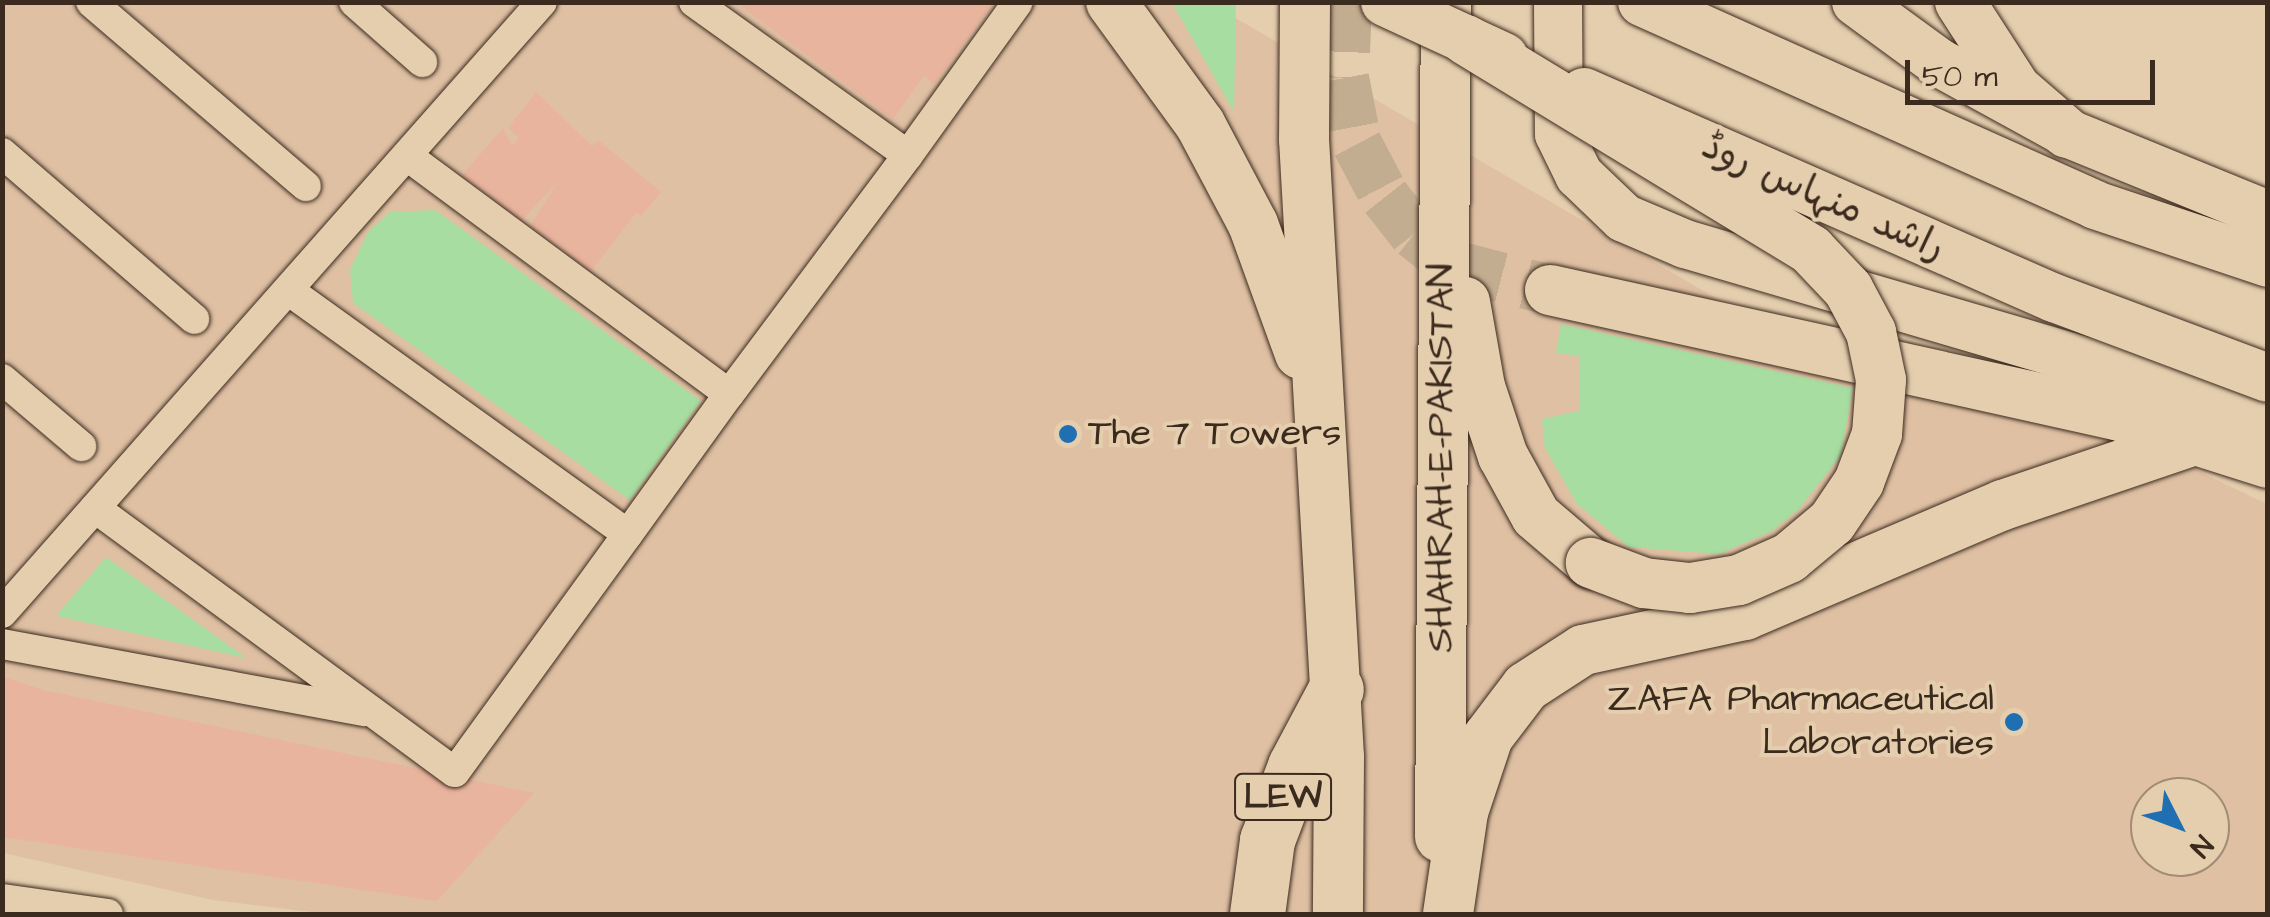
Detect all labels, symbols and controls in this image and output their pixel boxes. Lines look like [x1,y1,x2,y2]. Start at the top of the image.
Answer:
scale bar [1910,40,2160,102]
text: 50 m [1922,56,1998,98]
street label: راشد منہاس روڈ [1695,124,1951,272]
street label: SHAHRAH-E-PAKISTAN [1419,264,1465,652]
place label: The 7 Towers [1088,411,1341,457]
marker: The 7 Towers [1057,423,1079,445]
place label: ZAFA Pharmaceutical Laboratories [1607,677,1994,766]
marker: ZAFA Pharmaceutical Laboratories [2003,711,2025,733]
road number: LEW [1233,767,1333,827]
north arrow [2130,777,2230,877]
text: N [2181,826,2222,866]

